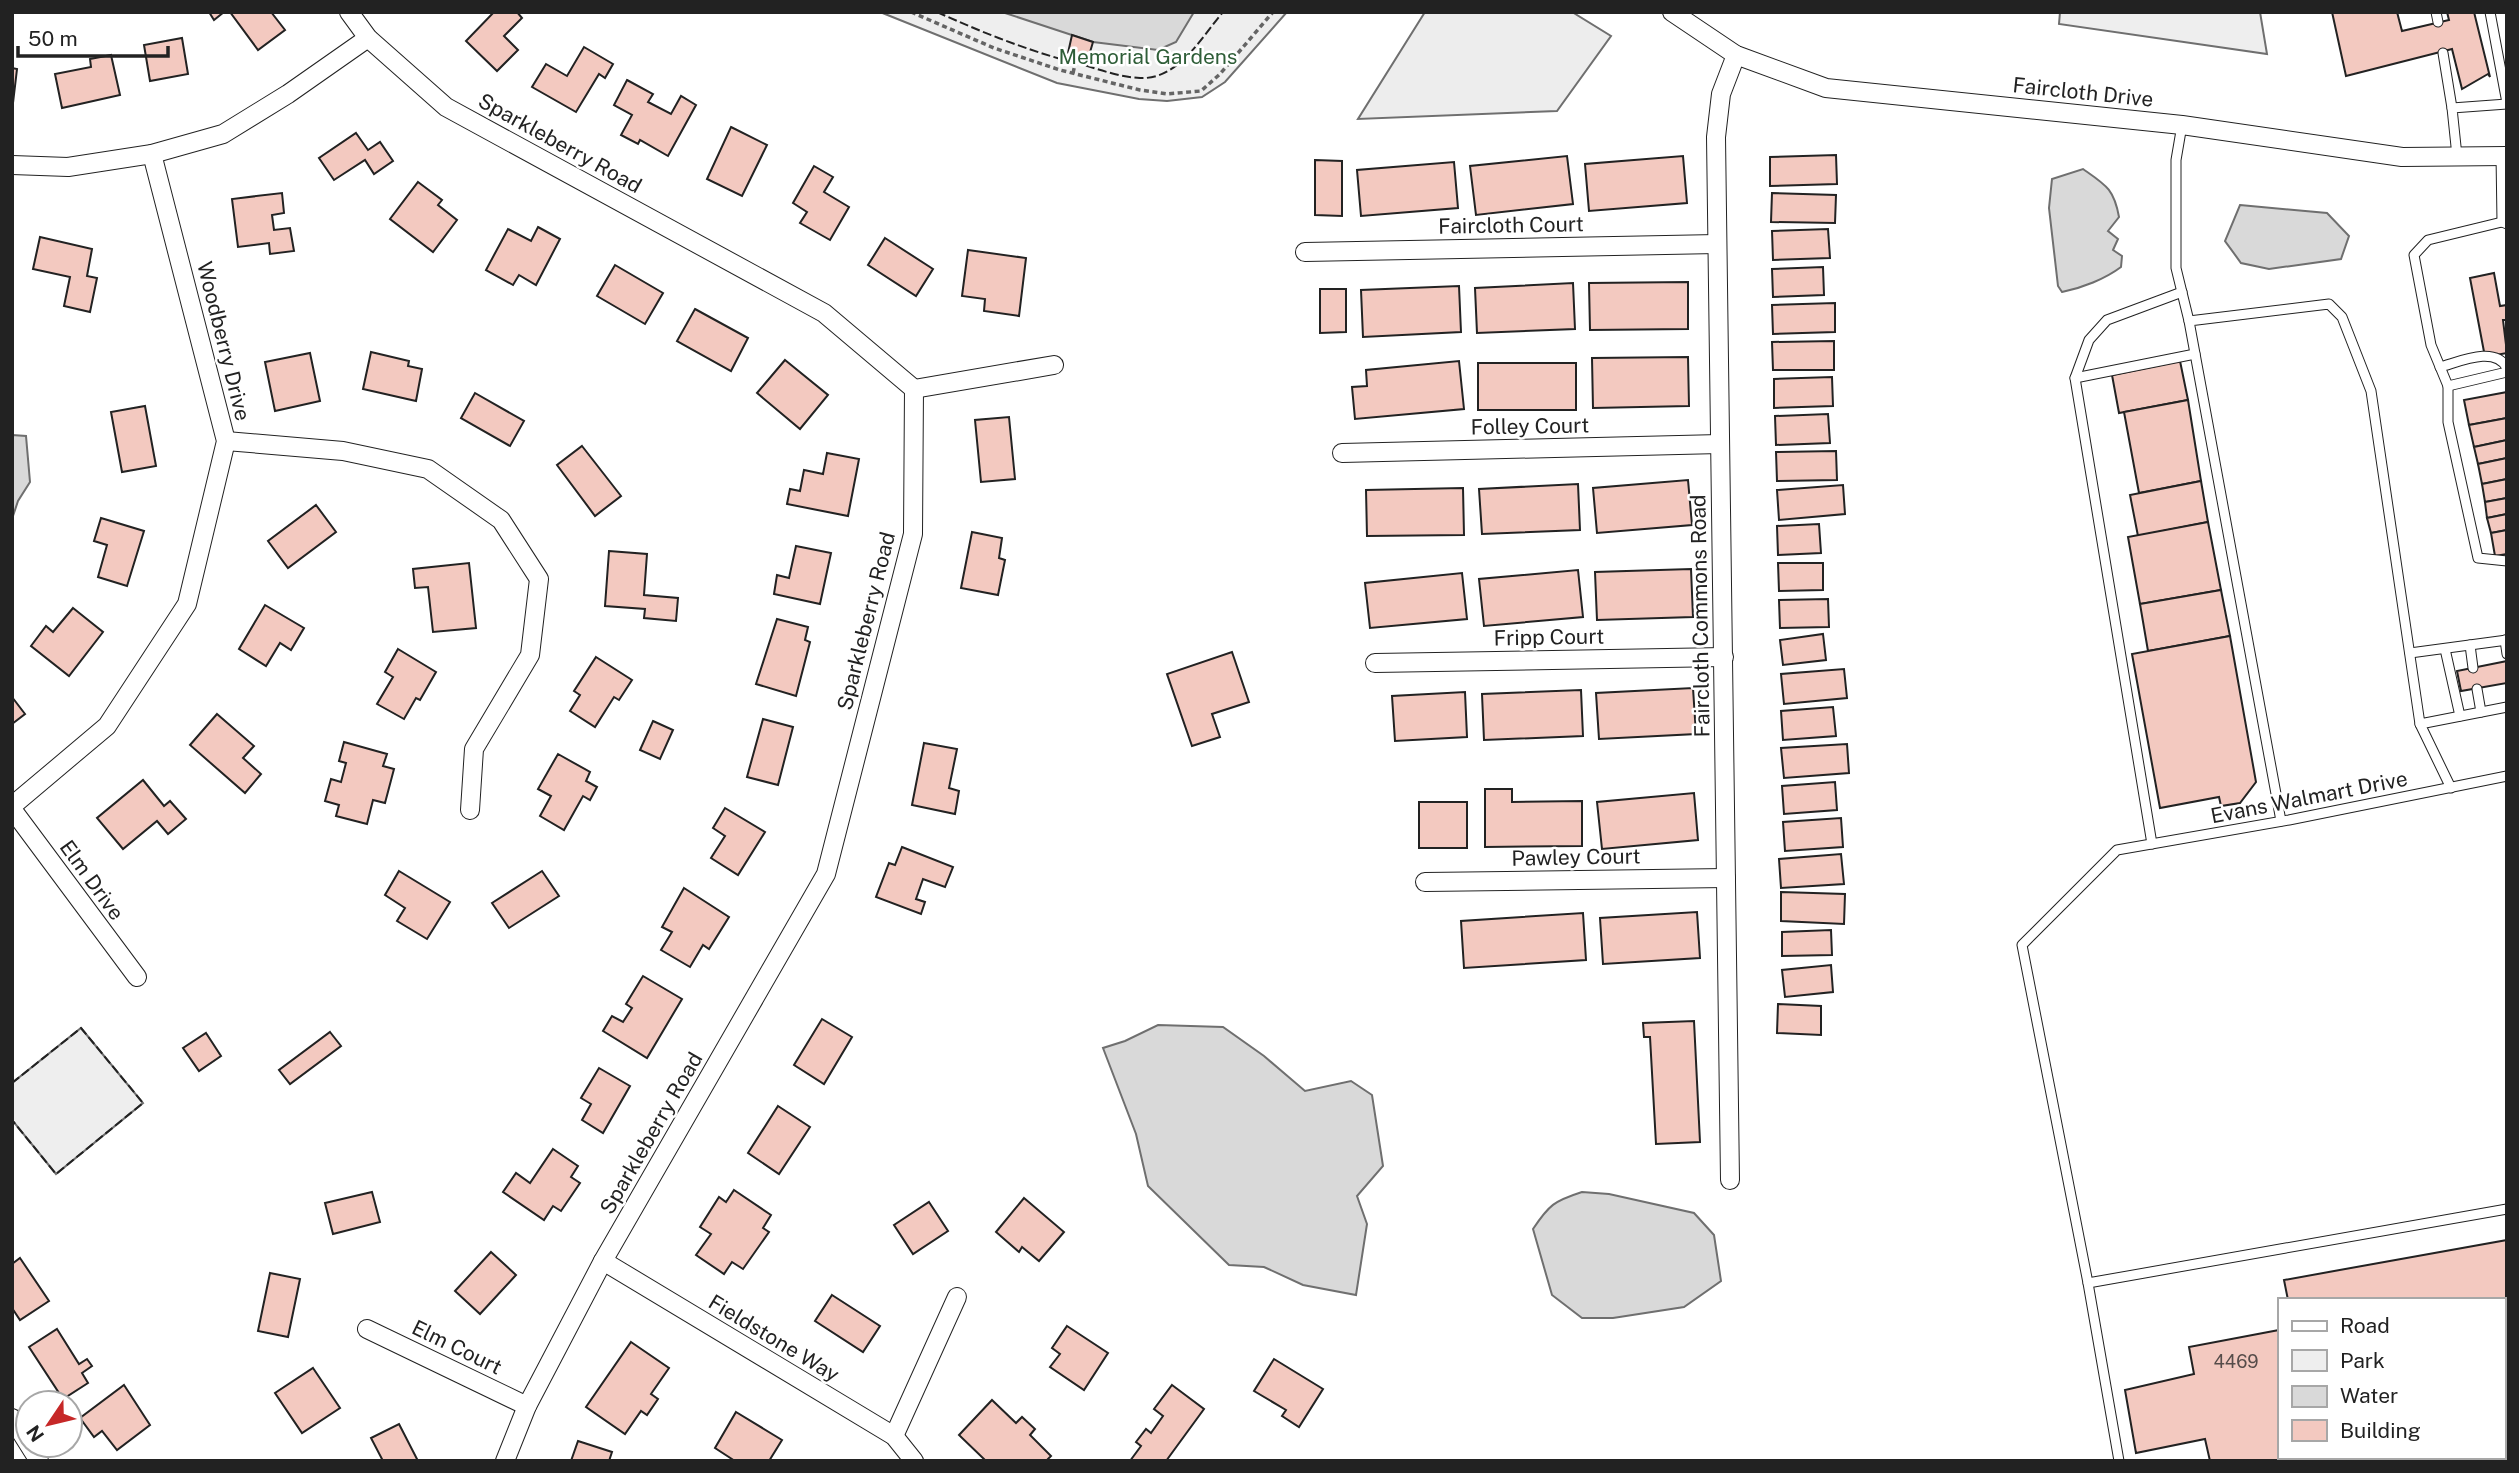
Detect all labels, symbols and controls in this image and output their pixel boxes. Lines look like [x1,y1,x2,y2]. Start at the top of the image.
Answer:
scale bar [18,14,168,58]
text: 50 m [28,26,78,51]
park label: Memorial Gardens [1059,44,1237,69]
street label: Faircloth Drive [2011,72,2155,112]
street label: Sparkleberry Road [474,88,646,198]
street label: Faircloth Court [1438,211,1584,239]
street label: Woodberry Drive [192,259,256,423]
street label: Folley Court [1470,412,1590,440]
street label: Faircloth Commons Road [1685,494,1715,738]
street label: Sparkleberry Road [832,529,900,713]
street label: Fripp Court [1493,624,1605,650]
street label: Evans Walmart Drive [2208,766,2410,828]
street label: Elm Drive [55,835,129,925]
street label: Pawley Court [1511,843,1641,871]
street label: Sparkleberry Road [594,1048,708,1218]
street label: Fieldstone Way [704,1289,844,1387]
legend [2278,1298,2505,1459]
text: Road [2340,1313,2390,1338]
street label: Elm Court [408,1315,506,1379]
text: Park [2340,1348,2385,1373]
house number: 4469 [2214,1351,2258,1372]
text: Water [2340,1383,2398,1408]
north arrow [14,1389,84,1459]
text: Building [2340,1418,2421,1443]
text: N [22,1421,48,1446]

